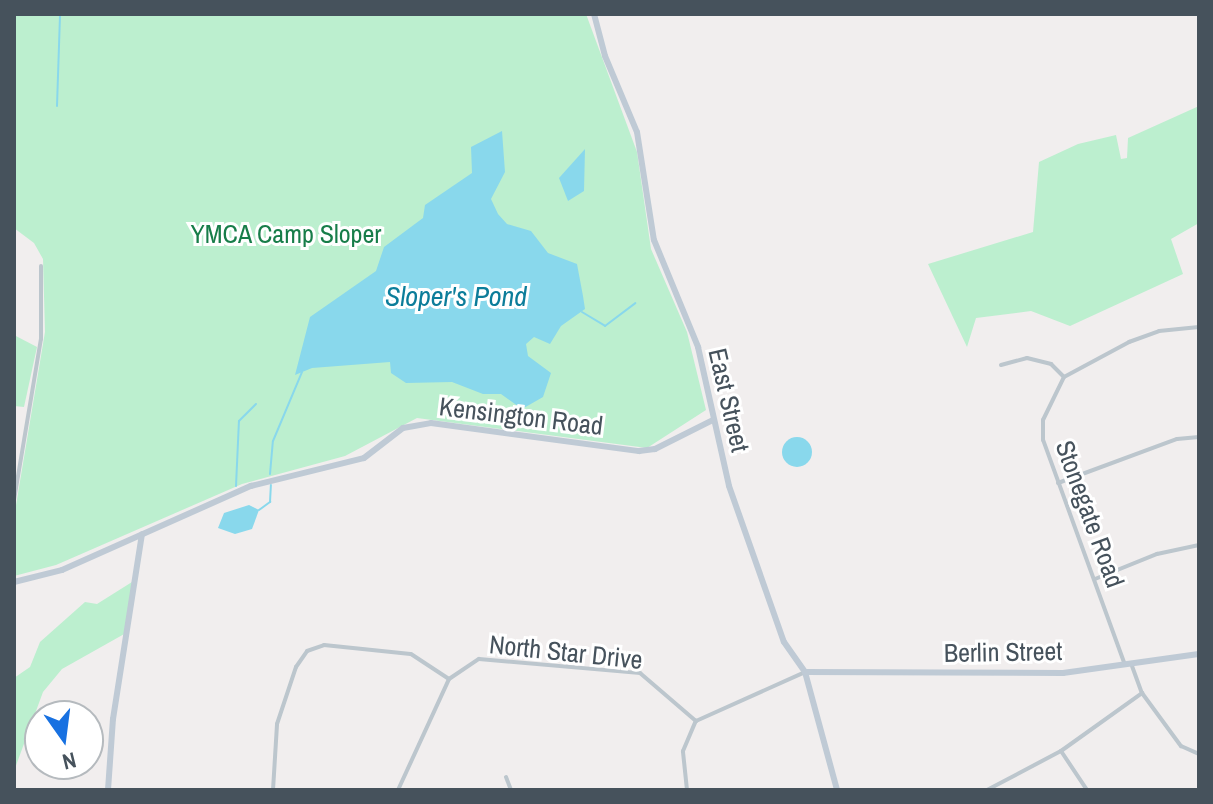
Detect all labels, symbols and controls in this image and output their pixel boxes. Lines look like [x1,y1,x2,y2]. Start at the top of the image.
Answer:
park label: YMCA Camp Sloper [190,218,382,250]
water label: Sloper's Pond [385,279,527,313]
street label: East Street [702,345,756,455]
street label: Kensington Road [437,390,605,442]
street label: Stonegate Road [1049,436,1131,592]
street label: North Star Drive [488,628,644,676]
street label: Berlin Street [943,635,1063,669]
north arrow [24,700,104,780]
text: N [59,745,79,777]

